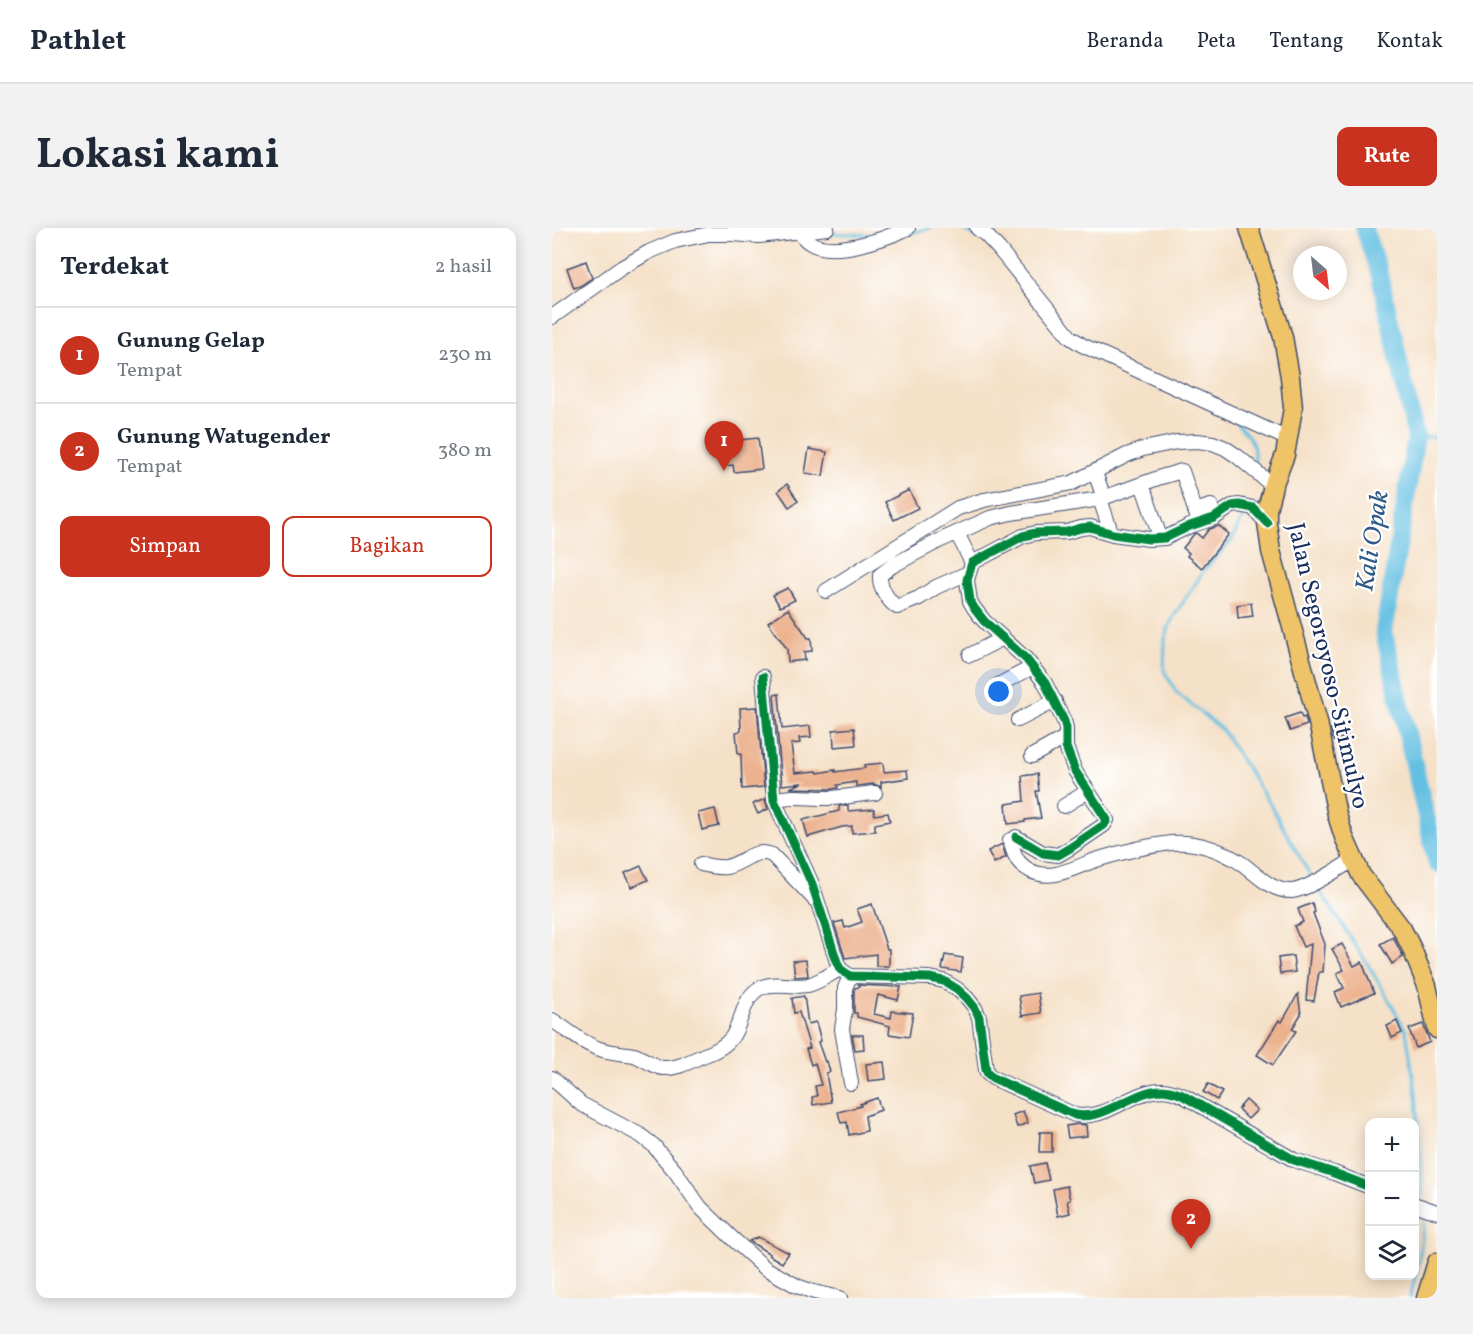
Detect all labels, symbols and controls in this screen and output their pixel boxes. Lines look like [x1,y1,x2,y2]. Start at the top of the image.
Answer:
text: Pathlet [30,22,126,61]
text: Beranda [1086,27,1164,56]
text: Peta [1197,27,1236,56]
text: Tentang [1269,27,1344,56]
text: Kontak [1377,27,1443,56]
text: Lokasi kami [36,127,280,186]
button: Rute [1337,127,1437,186]
north arrow [1293,246,1347,300]
text: Terdekat [60,249,169,285]
text: 2 hasil [435,253,492,281]
text: Gunung Gelap [117,326,265,357]
text: 1 [75,341,84,369]
text: 230 m [438,341,492,369]
text: Tempat [117,357,183,385]
text: Gunung Watugender [117,422,330,453]
pin: 1 [704,422,744,471]
text: 2 [74,437,85,465]
text: 380 m [438,437,492,465]
text: Tempat [117,453,183,481]
water label: Kali Opak [1347,488,1399,594]
button: Simpan [60,516,270,577]
button: Bagikan [282,516,492,577]
street label: Jalan Segoroyoso-Sitimulyo [1278,520,1376,812]
your location [984,677,1013,706]
map controls [1365,1118,1419,1280]
button: + [1365,1118,1419,1172]
button: − [1365,1172,1419,1226]
pin: 2 [1172,1200,1210,1249]
button: layers [1365,1226,1419,1280]

